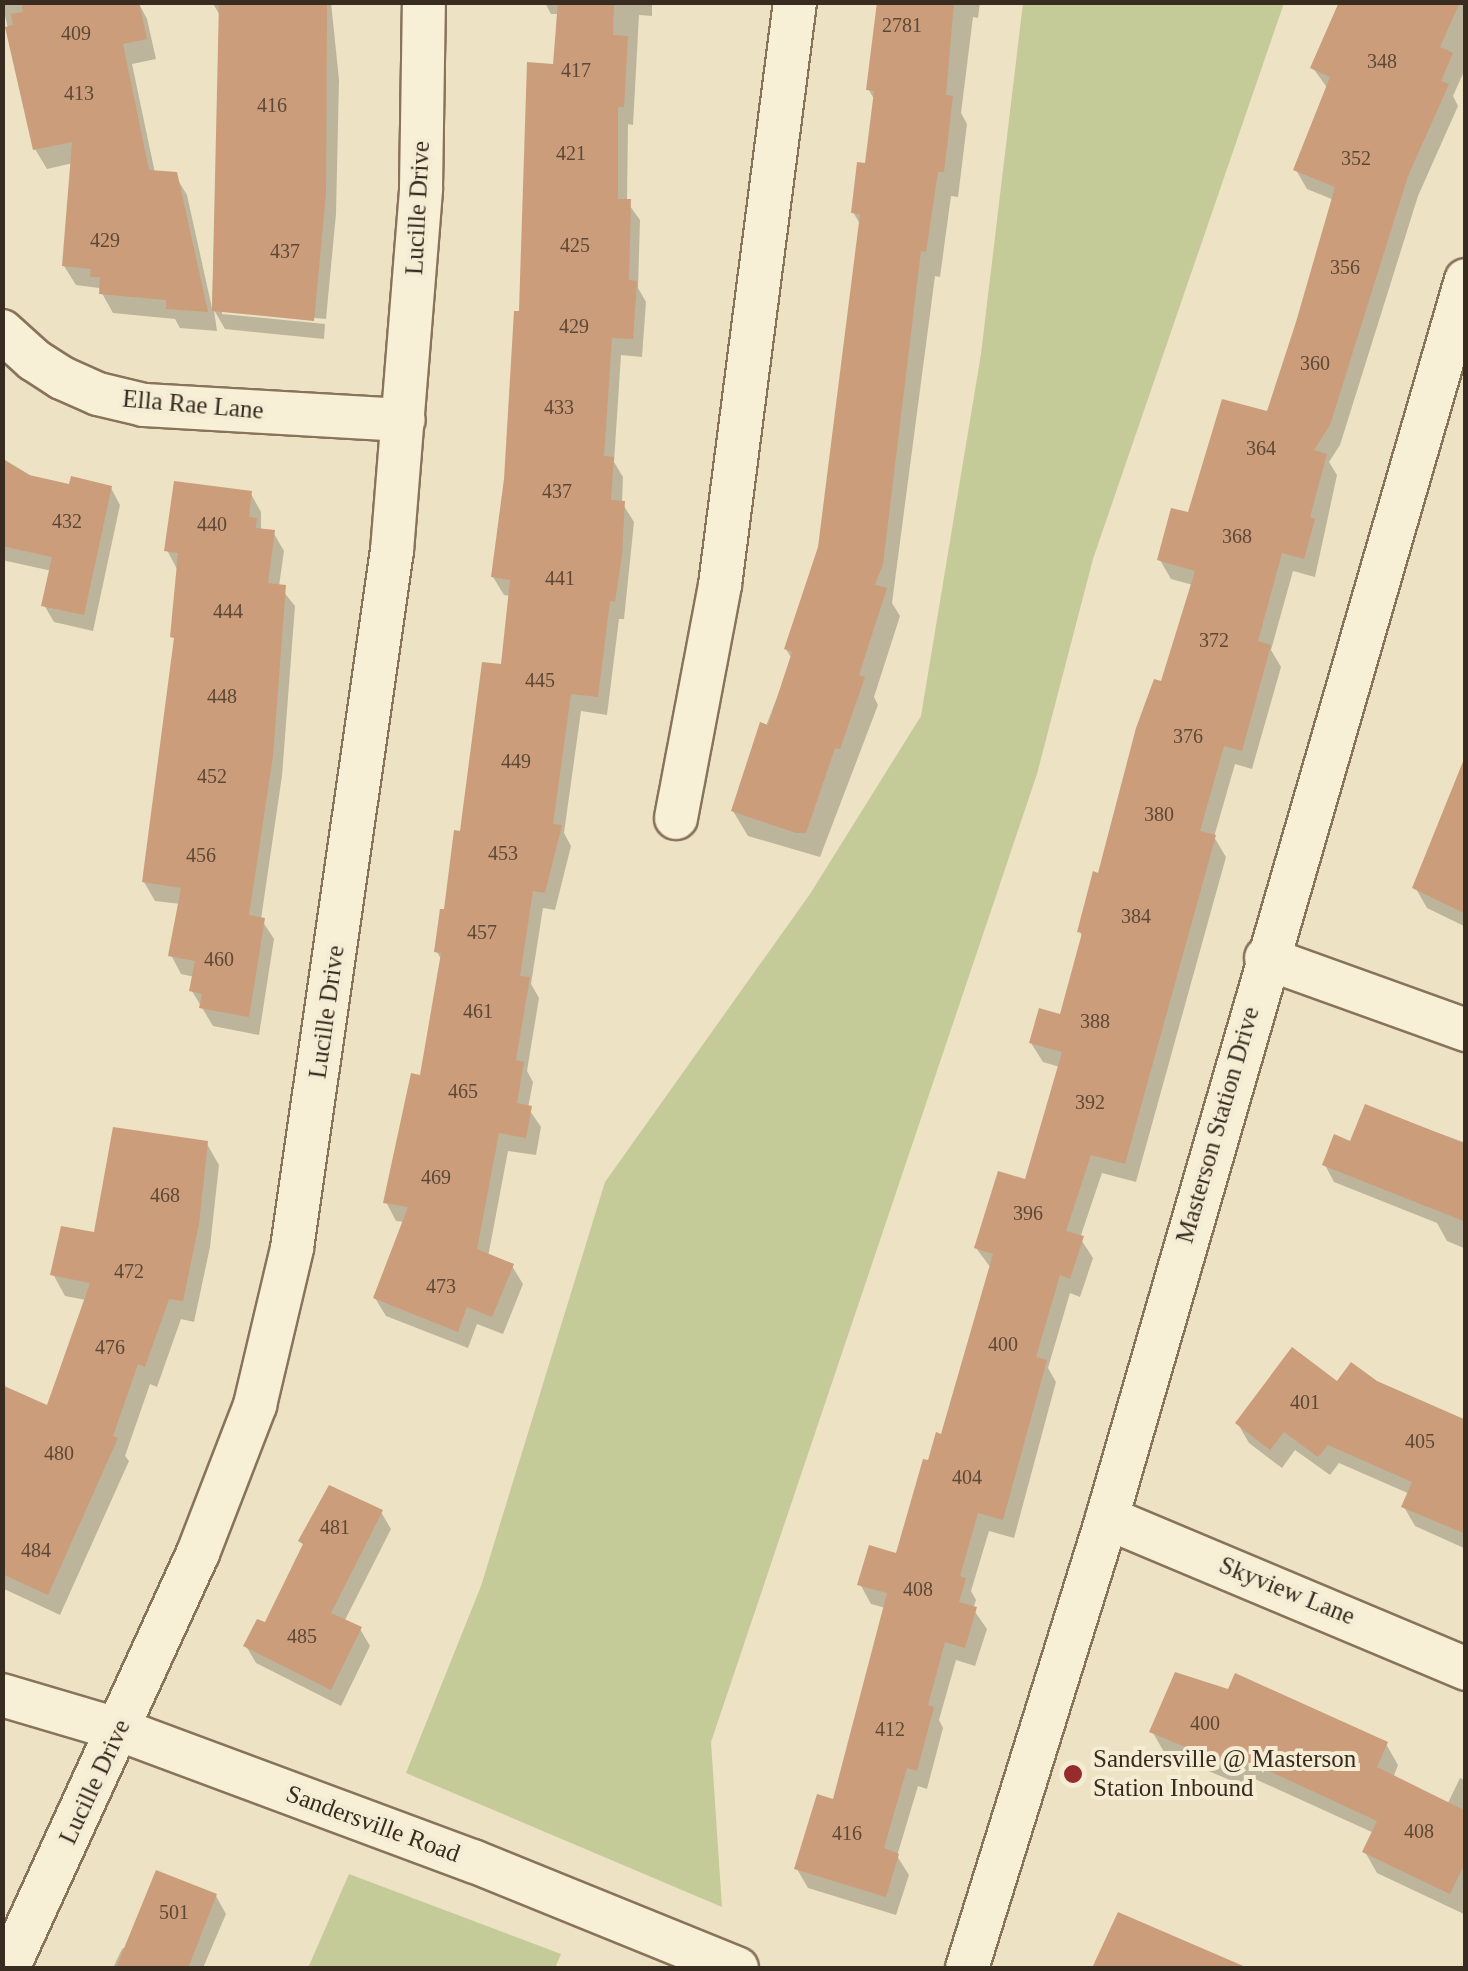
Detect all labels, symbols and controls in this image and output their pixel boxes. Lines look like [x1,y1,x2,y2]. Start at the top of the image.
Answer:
house number: 2781 [882,13,922,37]
house number: 409 [61,21,91,45]
house number: 348 [1367,49,1397,73]
house number: 417 [561,58,591,82]
house number: 413 [64,81,94,105]
house number: 416 [257,93,287,117]
street label: Lucille Drive [400,140,436,276]
house number: 421 [556,141,586,165]
house number: 352 [1341,146,1371,170]
house number: 429 [90,228,120,252]
house number: 425 [560,233,590,257]
house number: 437 [270,239,300,263]
house number: 356 [1330,255,1360,279]
house number: 429 [559,314,589,338]
house number: 360 [1300,351,1330,375]
street label: Ella Rae Lane [121,384,265,426]
house number: 433 [544,395,574,419]
house number: 364 [1246,436,1276,460]
house number: 437 [542,479,572,503]
house number: 432 [52,509,82,533]
house number: 440 [197,512,227,536]
house number: 368 [1222,524,1252,548]
house number: 441 [545,566,575,590]
house number: 444 [213,599,243,623]
house number: 372 [1199,628,1229,652]
house number: 445 [525,668,555,692]
house number: 448 [207,684,237,708]
house number: 376 [1173,724,1203,748]
house number: 449 [501,749,531,773]
house number: 452 [197,764,227,788]
house number: 380 [1144,802,1174,826]
house number: 453 [488,841,518,865]
house number: 456 [186,843,216,867]
house number: 384 [1121,904,1151,928]
house number: 457 [467,920,497,944]
street label: Lucille Drive [303,944,351,1080]
house number: 460 [204,947,234,971]
house number: 461 [463,999,493,1023]
street label: Masterson Station Drive [1170,1003,1266,1247]
house number: 388 [1080,1009,1110,1033]
house number: 465 [448,1079,478,1103]
house number: 392 [1075,1090,1105,1114]
house number: 469 [421,1165,451,1189]
house number: 468 [150,1183,180,1207]
house number: 396 [1013,1201,1043,1225]
house number: 472 [114,1259,144,1283]
house number: 473 [426,1274,456,1298]
house number: 400 [988,1332,1018,1356]
house number: 476 [95,1335,125,1359]
house number: 401 [1290,1390,1320,1414]
house number: 405 [1405,1429,1435,1453]
house number: 480 [44,1441,74,1465]
house number: 404 [952,1465,982,1489]
house number: 481 [320,1515,350,1539]
house number: 484 [21,1538,51,1562]
street label: Skyview Lane [1215,1550,1359,1632]
house number: 408 [903,1577,933,1601]
house number: 485 [287,1624,317,1648]
house number: 400 [1190,1711,1220,1735]
street label: Lucille Drive [53,1715,137,1849]
house number: 412 [875,1717,905,1741]
place label: Sandersville @ Masterson Station Inbound [1093,1745,1356,1804]
marker: Sandersville @ Masterson Station Inbound [1062,1763,1084,1785]
street label: Sandersville Road [282,1779,464,1869]
house number: 408 [1404,1819,1434,1843]
house number: 416 [832,1821,862,1845]
house number: 501 [159,1900,189,1924]

